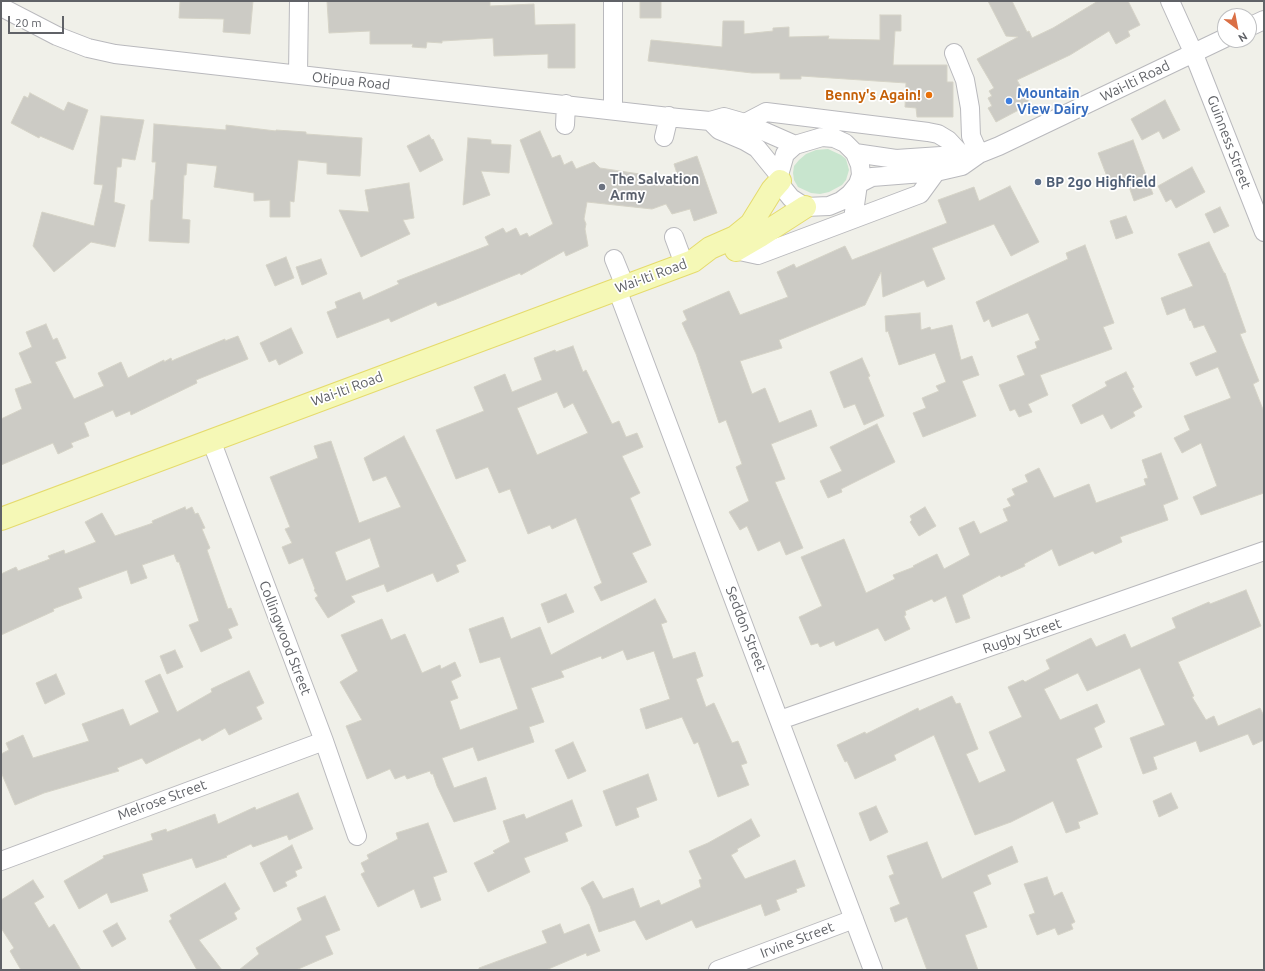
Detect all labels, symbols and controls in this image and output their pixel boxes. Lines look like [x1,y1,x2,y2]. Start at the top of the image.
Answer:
scale bar [10,8,66,34]
north arrow [1217,8,1257,48]
text: 20 m [15,16,42,29]
text: N [1236,30,1249,45]
street label: Wai-Iti Road [1097,57,1173,105]
street label: Otipua Road [311,69,391,93]
place label: Mountain View Dairy [1017,85,1089,118]
place label: Benny's Again! [825,87,921,103]
marker: Benny's Again! [924,90,934,100]
street label: Guinness Street [1203,93,1255,191]
marker: Mountain View Dairy [1004,96,1014,106]
place label: The Salvation Army [610,171,699,204]
place label: BP 2go Highfield [1046,174,1156,190]
marker: BP 2go Highfield [1033,177,1043,187]
marker: The Salvation Army [597,182,607,192]
street label: Wai-Iti Road [613,255,689,297]
street label: Wai-Iti Road [309,368,385,410]
street label: Collingwood Street [255,578,315,698]
street label: Seddon Street [722,584,770,674]
street label: Rugby Street [981,615,1063,657]
street label: Melrose Street [115,776,209,824]
street label: Irvine Street [758,918,836,962]

